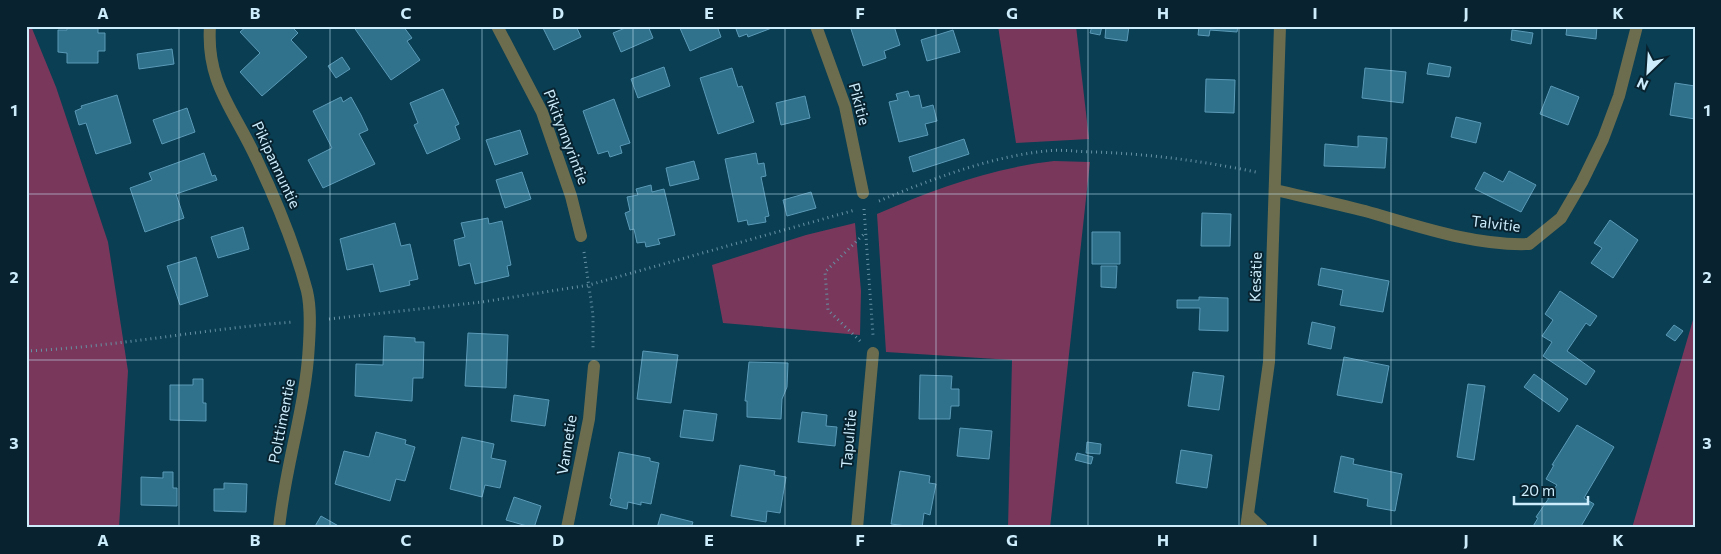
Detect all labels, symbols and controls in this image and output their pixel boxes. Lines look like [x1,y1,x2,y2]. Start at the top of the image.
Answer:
text: A [97,3,109,22]
text: B [250,3,261,22]
text: C [401,3,412,22]
text: D [552,3,564,22]
text: E [704,3,714,22]
text: F [855,3,865,22]
text: G [1006,3,1018,22]
text: H [1157,3,1169,22]
text: I [1312,3,1318,22]
text: J [1463,3,1469,22]
text: K [1612,3,1624,22]
north arrow [1624,48,1674,98]
text: N [1634,74,1651,94]
street label: Pikitie [846,81,874,127]
street label: Pikitynnyrintie [541,87,593,187]
text: 1 [10,100,18,119]
text: 1 [1703,100,1711,119]
street label: Pikipannuntie [249,118,305,211]
street label: Talvitie [1470,211,1522,235]
street label: Kesätie [1245,252,1265,302]
text: 2 [9,267,19,286]
text: 2 [1702,267,1712,286]
street label: Polttimentie [264,377,298,465]
street label: Tapulitie [836,409,860,469]
street label: Vannetie [552,414,580,476]
text: 3 [9,433,19,452]
text: 3 [1702,433,1712,452]
scale bar [1514,474,1587,506]
text: 20 m [1521,481,1555,499]
text: A [97,530,109,549]
text: B [250,530,261,549]
text: C [401,530,412,549]
text: D [552,530,564,549]
text: E [704,530,714,549]
text: F [855,530,865,549]
text: G [1006,530,1018,549]
text: H [1157,530,1169,549]
text: I [1312,530,1318,549]
text: J [1463,530,1469,549]
text: K [1612,530,1624,549]

